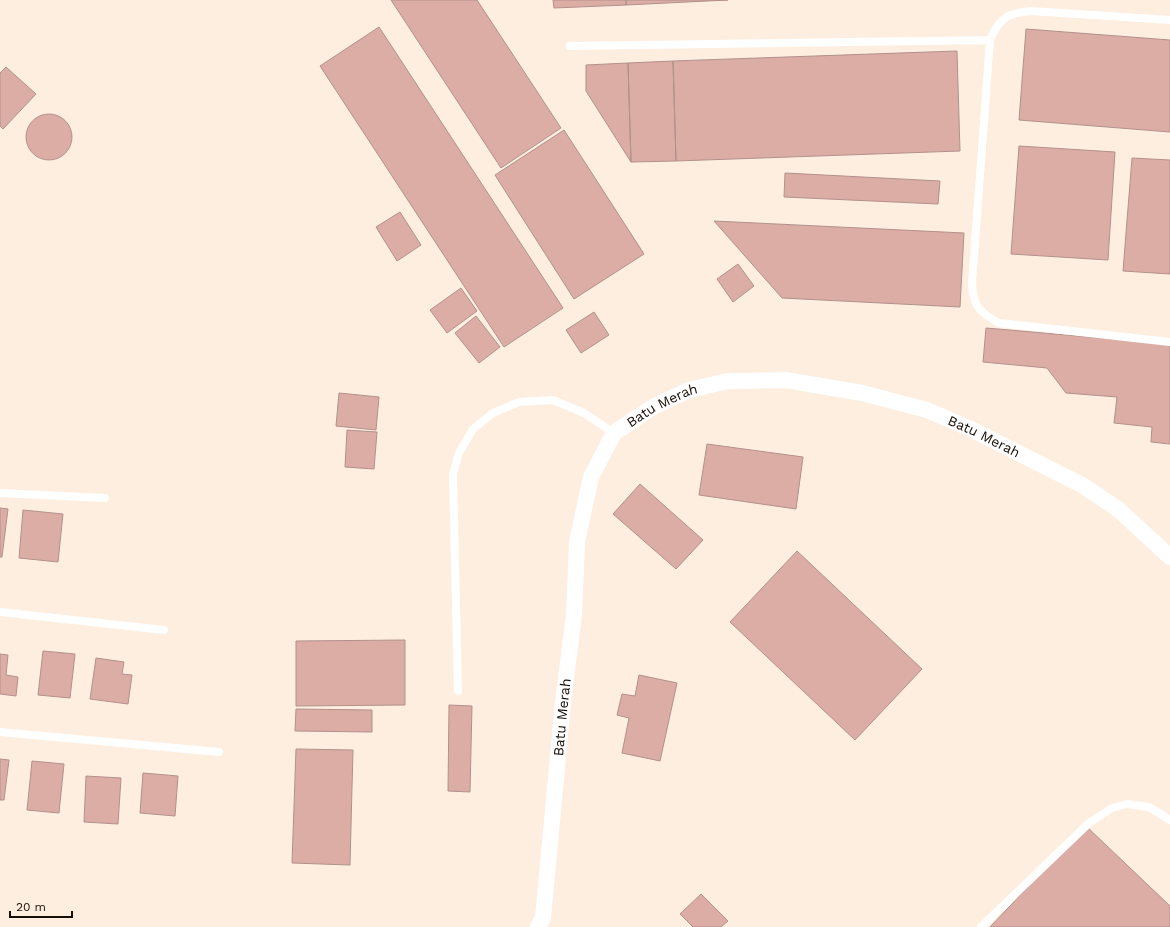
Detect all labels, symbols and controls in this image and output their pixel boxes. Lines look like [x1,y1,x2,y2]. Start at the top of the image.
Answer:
street label: Batu Merah [624,380,699,430]
street label: Batu Merah [946,412,1023,460]
street label: Batu Merah [550,677,574,757]
scale bar [10,893,72,919]
text: 20 m [16,900,46,914]

